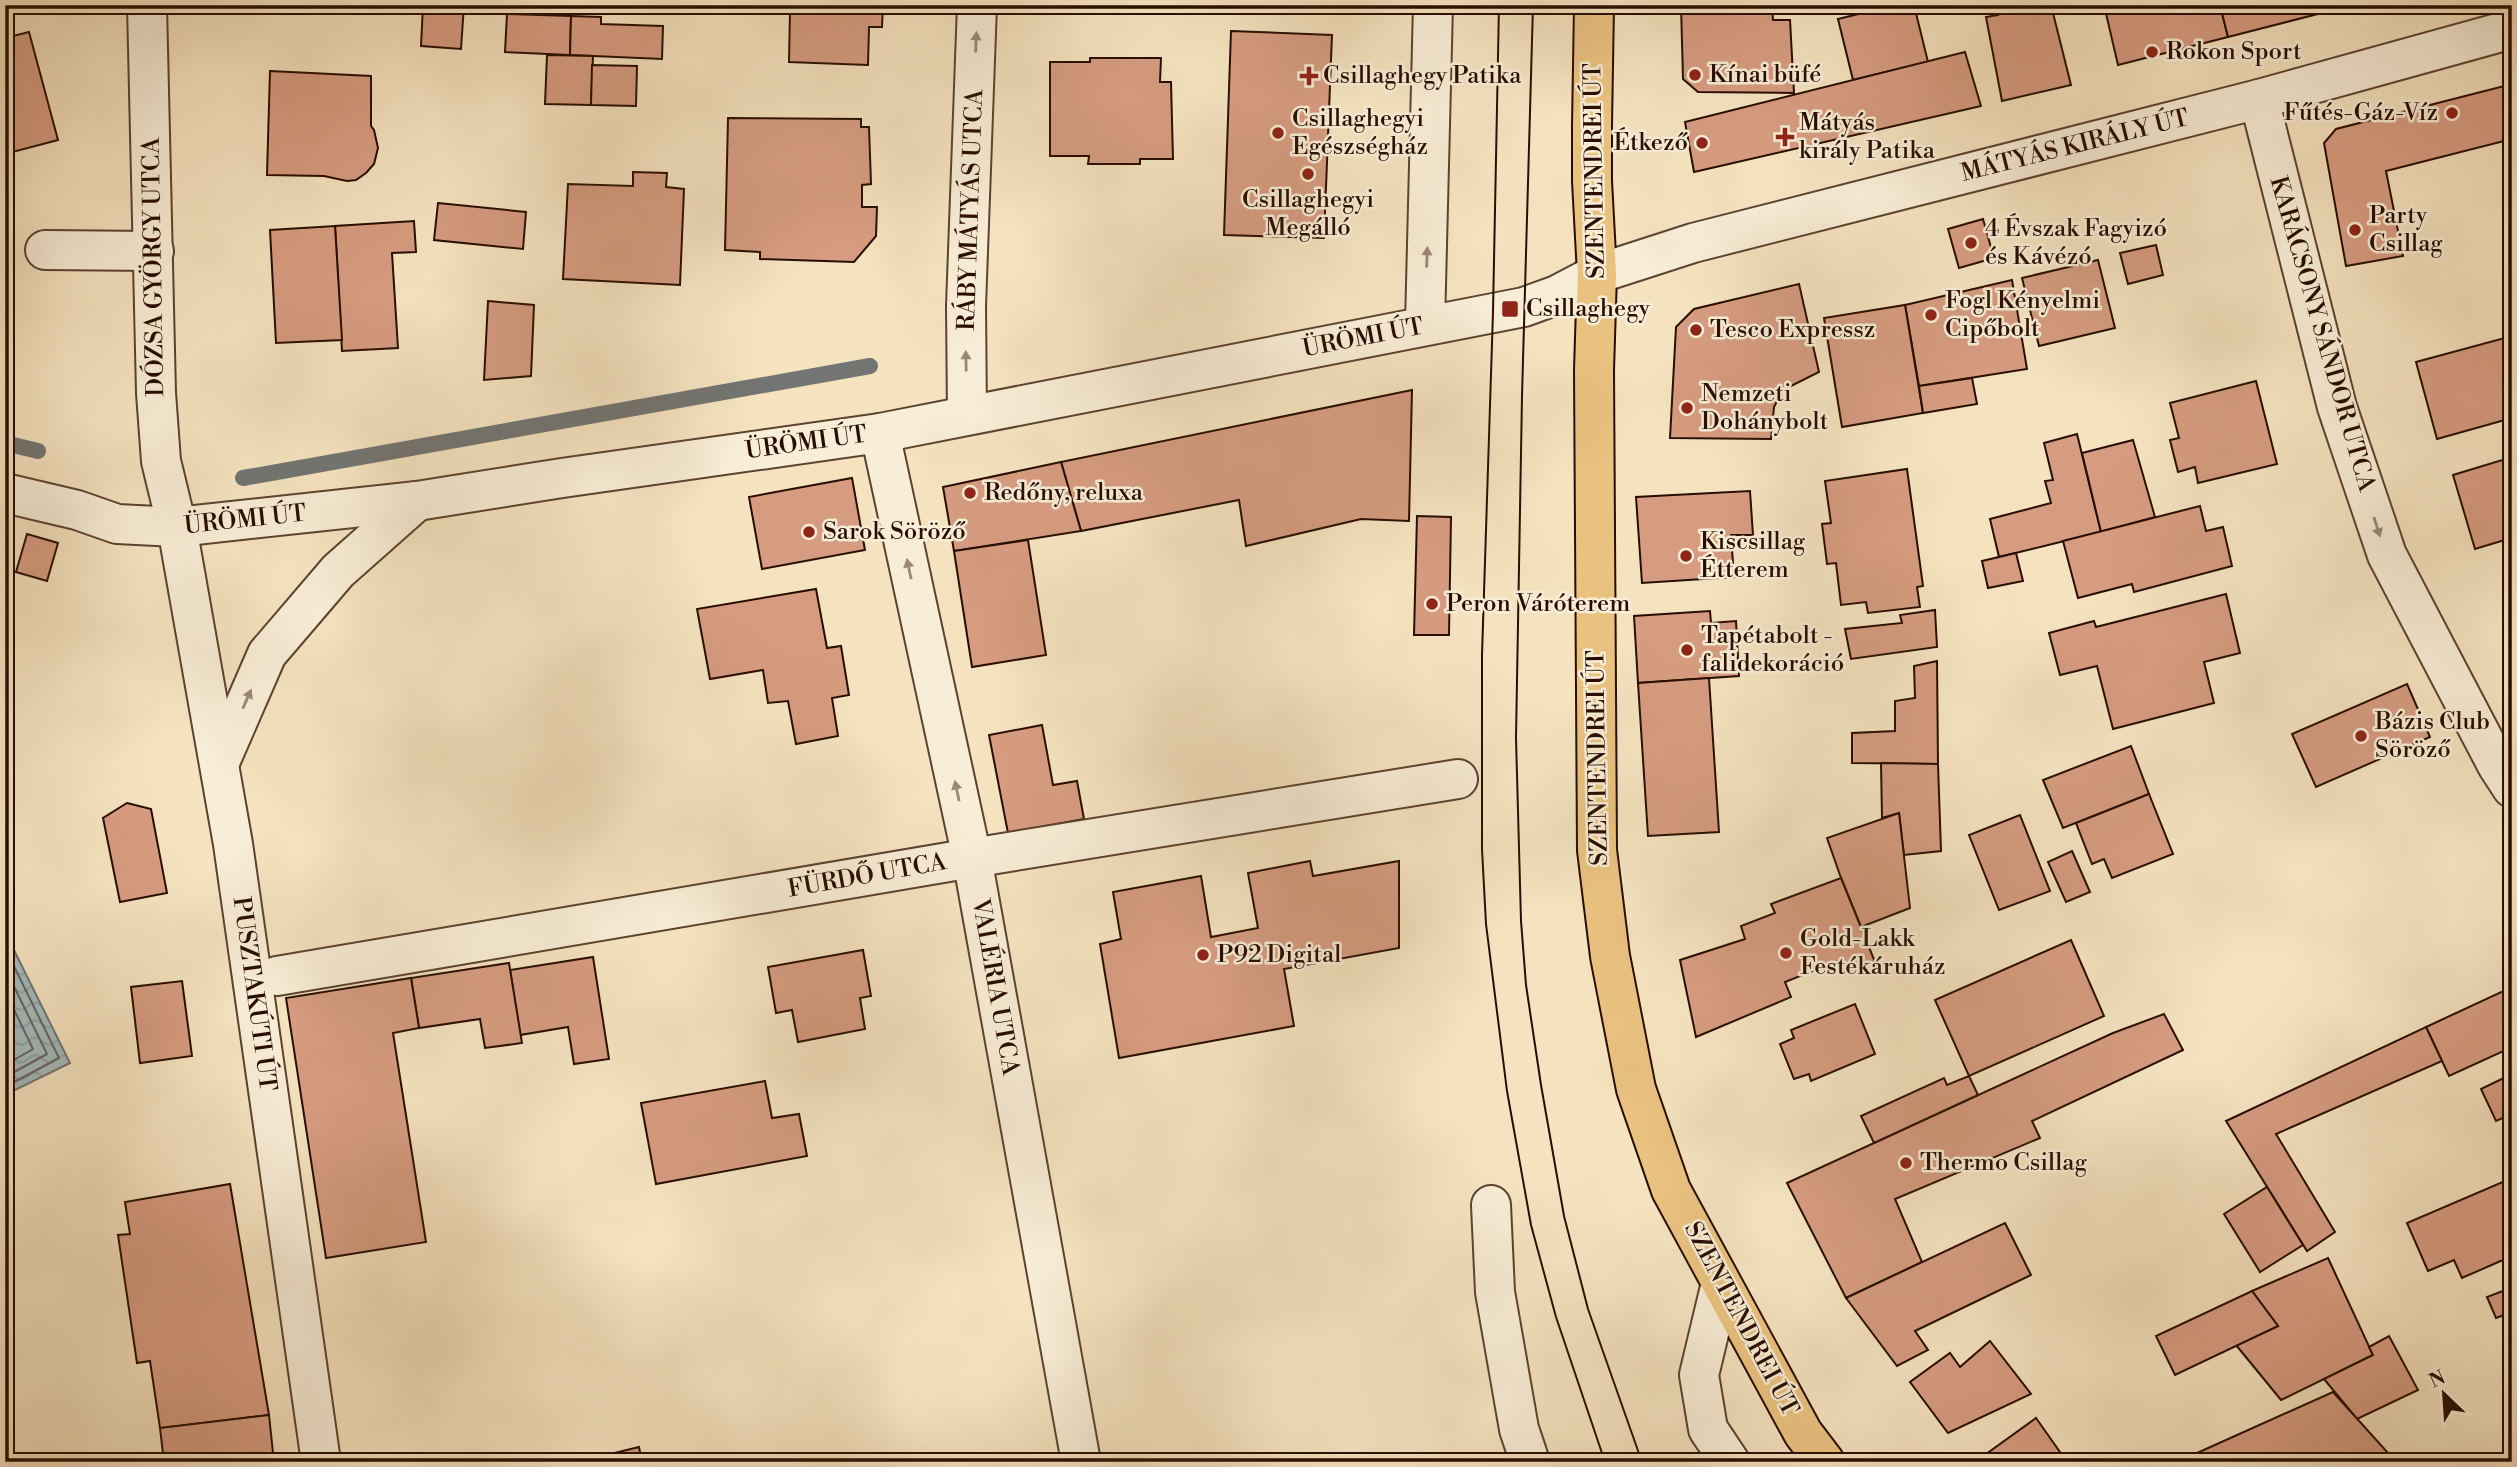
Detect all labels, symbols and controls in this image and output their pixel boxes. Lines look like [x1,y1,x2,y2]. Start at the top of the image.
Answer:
one-way arrow [970,31,982,53]
place label: Rokon Sport [2166,37,2302,67]
marker: Rokon Sport [2144,44,2160,60]
place label: Kínai büfé [1709,60,1821,90]
place label: Csillaghegy Patika [1323,61,1522,91]
street label: SZENTENDREI ÚT [1576,63,1612,279]
marker: Kínai büfé [1687,67,1703,83]
marker: Csillaghegy Patika [1301,68,1317,84]
street label: RÁBY MÁTYÁS UTCA [951,88,990,331]
place label: Fűtés-Gáz-Víz [2283,98,2438,128]
street label: MÁTYÁS KIRÁLY ÚT [1957,101,2192,189]
place label: Csillaghegyi Egészségház [1292,104,1428,162]
marker: Fűtés-Gáz-Víz [2444,105,2460,121]
place label: Mátyás király Patika [1799,108,1936,166]
marker: Csillaghegyi Egészségház [1270,125,1286,141]
place label: Étkező [1613,127,1689,158]
marker: Mátyás király Patika [1777,129,1793,145]
marker: Étkező [1694,135,1710,151]
street label: DÓZSA GYÖRGY UTCA [135,137,171,397]
marker: Csillaghegyi Megálló [1300,166,1316,182]
street label: KARÁCSONY SÁNDOR UTCA [2263,173,2383,496]
place label: Csillaghegyi Megálló [1242,185,1374,243]
place label: Party Csillag [2369,201,2443,259]
place label: 4 Évszak Fagyizó és Kávézó [1985,213,2167,272]
marker: Party Csillag [2347,222,2363,238]
marker: 4 Évszak Fagyizó és Kávézó [1963,235,1979,251]
one-way arrow [1421,246,1433,268]
place label: Fogl Kényelmi Cipőbolt [1945,286,2100,344]
place label: Csillaghegy [1526,294,1651,324]
marker: Csillaghegy [1500,299,1520,319]
marker: Fogl Kényelmi Cipőbolt [1923,307,1939,323]
street label: ÜRÖMI ÚT [1300,310,1426,364]
place label: Tesco Expressz [1710,315,1875,345]
marker: Tesco Expressz [1688,322,1704,338]
one-way arrow [961,349,972,371]
place label: Nemzeti Dohánybolt [1701,379,1829,437]
marker: Nemzeti Dohánybolt [1679,400,1695,416]
street label: ÜRÖMI ÚT [743,418,869,466]
place label: Redőny, reluxa [984,478,1144,508]
marker: Redőny, reluxa [962,485,978,501]
street label: ÜRÖMI ÚT [182,497,308,541]
one-way arrow [2372,516,2383,537]
place label: Sarok Söröző [823,517,966,547]
marker: Sarok Söröző [801,524,817,540]
place label: Kiscsillag Étterem [1700,527,1806,585]
marker: Kiscsillag Étterem [1678,548,1694,564]
one-way arrow [904,558,915,580]
place label: Peron Váróterem [1446,589,1630,619]
marker: Peron Váróterem [1424,596,1440,612]
place label: Tapétabolt - falidekoráció [1701,621,1844,679]
marker: Tapétabolt - falidekoráció [1679,642,1695,658]
street label: SZENTENDREI ÚT [1579,650,1615,866]
one-way arrow [241,689,253,709]
place label: Bázis Club Söröző [2374,707,2490,765]
marker: Bázis Club Söröző [2353,728,2369,744]
one-way arrow [952,780,963,802]
street label: FÜRDŐ UTCA [785,845,949,905]
street label: PUSZTAKÚTI ÚT [225,895,284,1093]
street label: VALÉRIA UTCA [965,895,1026,1078]
place label: Gold-Lakk Festékáruház [1800,924,1946,982]
place label: P92 Digital [1217,940,1341,970]
marker: Gold-Lakk Festékáruház [1778,945,1794,961]
marker: P92 Digital [1195,947,1211,963]
place label: Thermo Csillag [1920,1148,2087,1178]
marker: Thermo Csillag [1898,1155,1914,1171]
street label: SZENTENDREI ÚT [1677,1216,1807,1421]
north arrow [2408,1358,2478,1428]
text: N [2425,1365,2449,1394]

